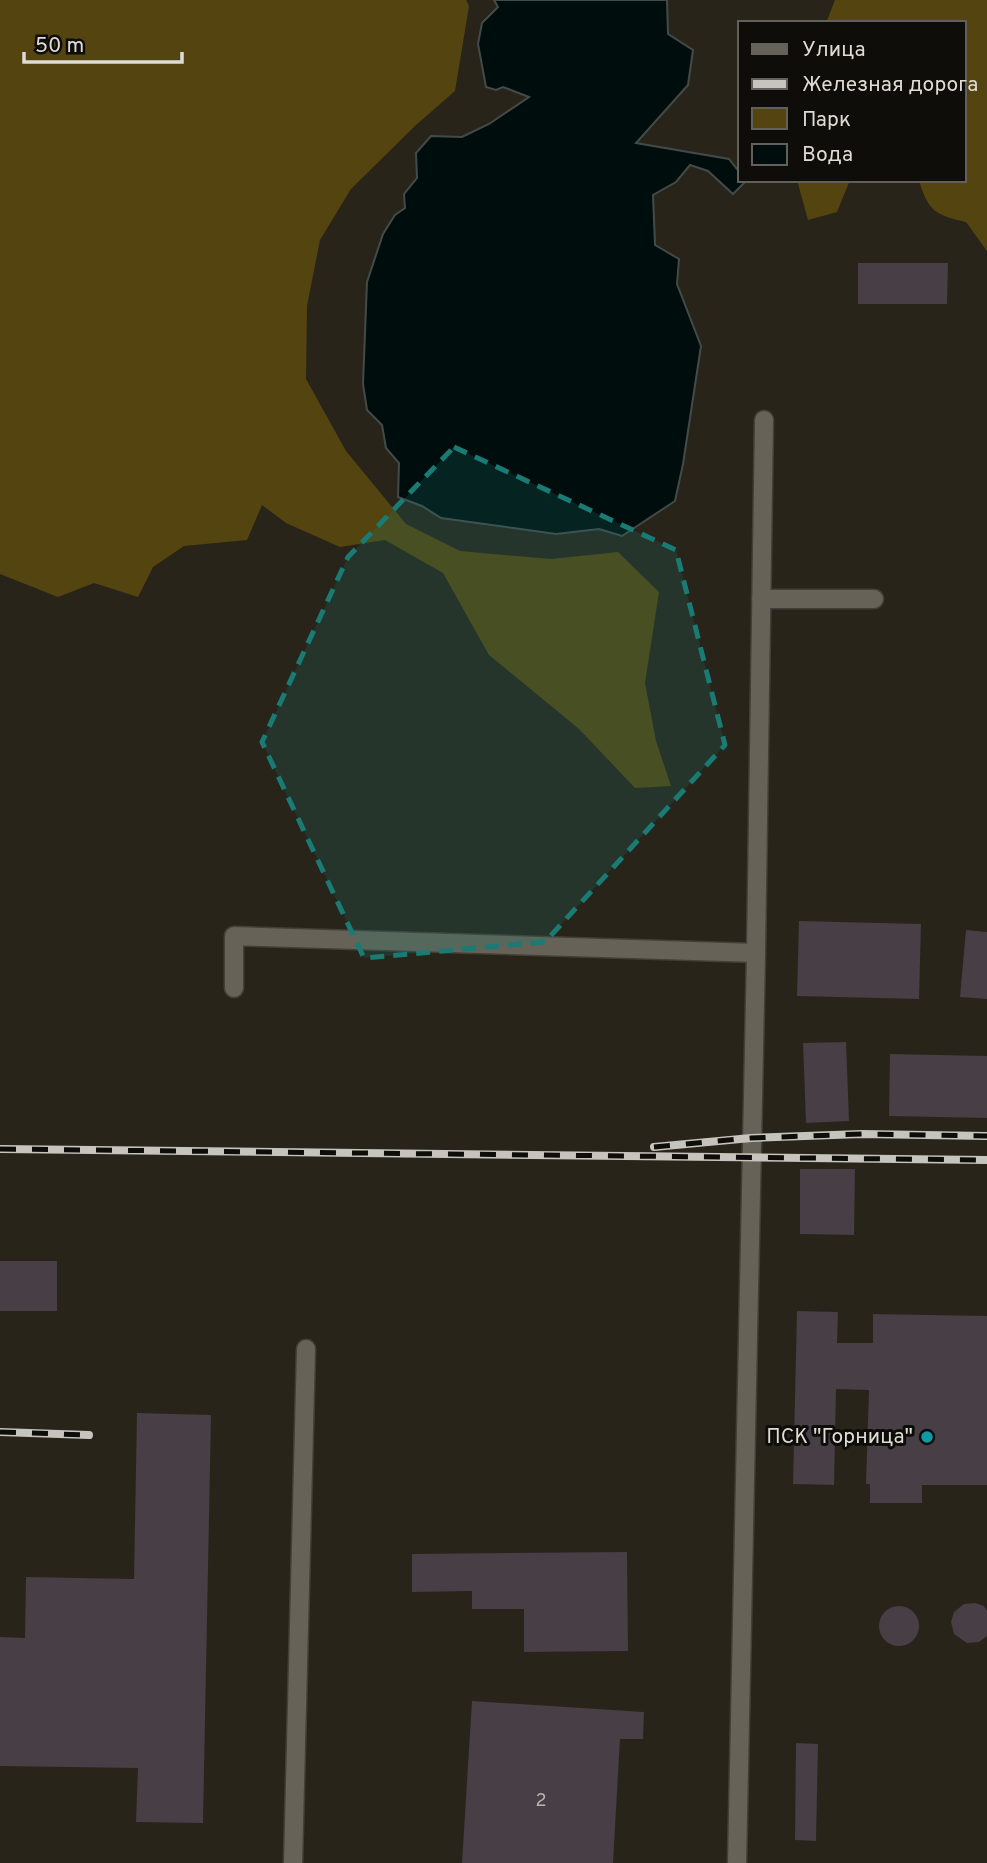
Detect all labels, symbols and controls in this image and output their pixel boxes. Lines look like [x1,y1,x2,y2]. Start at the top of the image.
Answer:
scale bar [24,21,182,65]
legend [738,21,966,182]
text: 50 m [35,33,84,60]
text: Улица [802,37,866,64]
text: Железная дорога [802,72,978,99]
text: Парк [802,107,851,134]
text: Вода [802,142,853,169]
place label: ПСК "Горница" [766,1424,913,1451]
marker: ПСК "Горница" [919,1429,935,1445]
house number: 2 [535,1790,547,1813]

